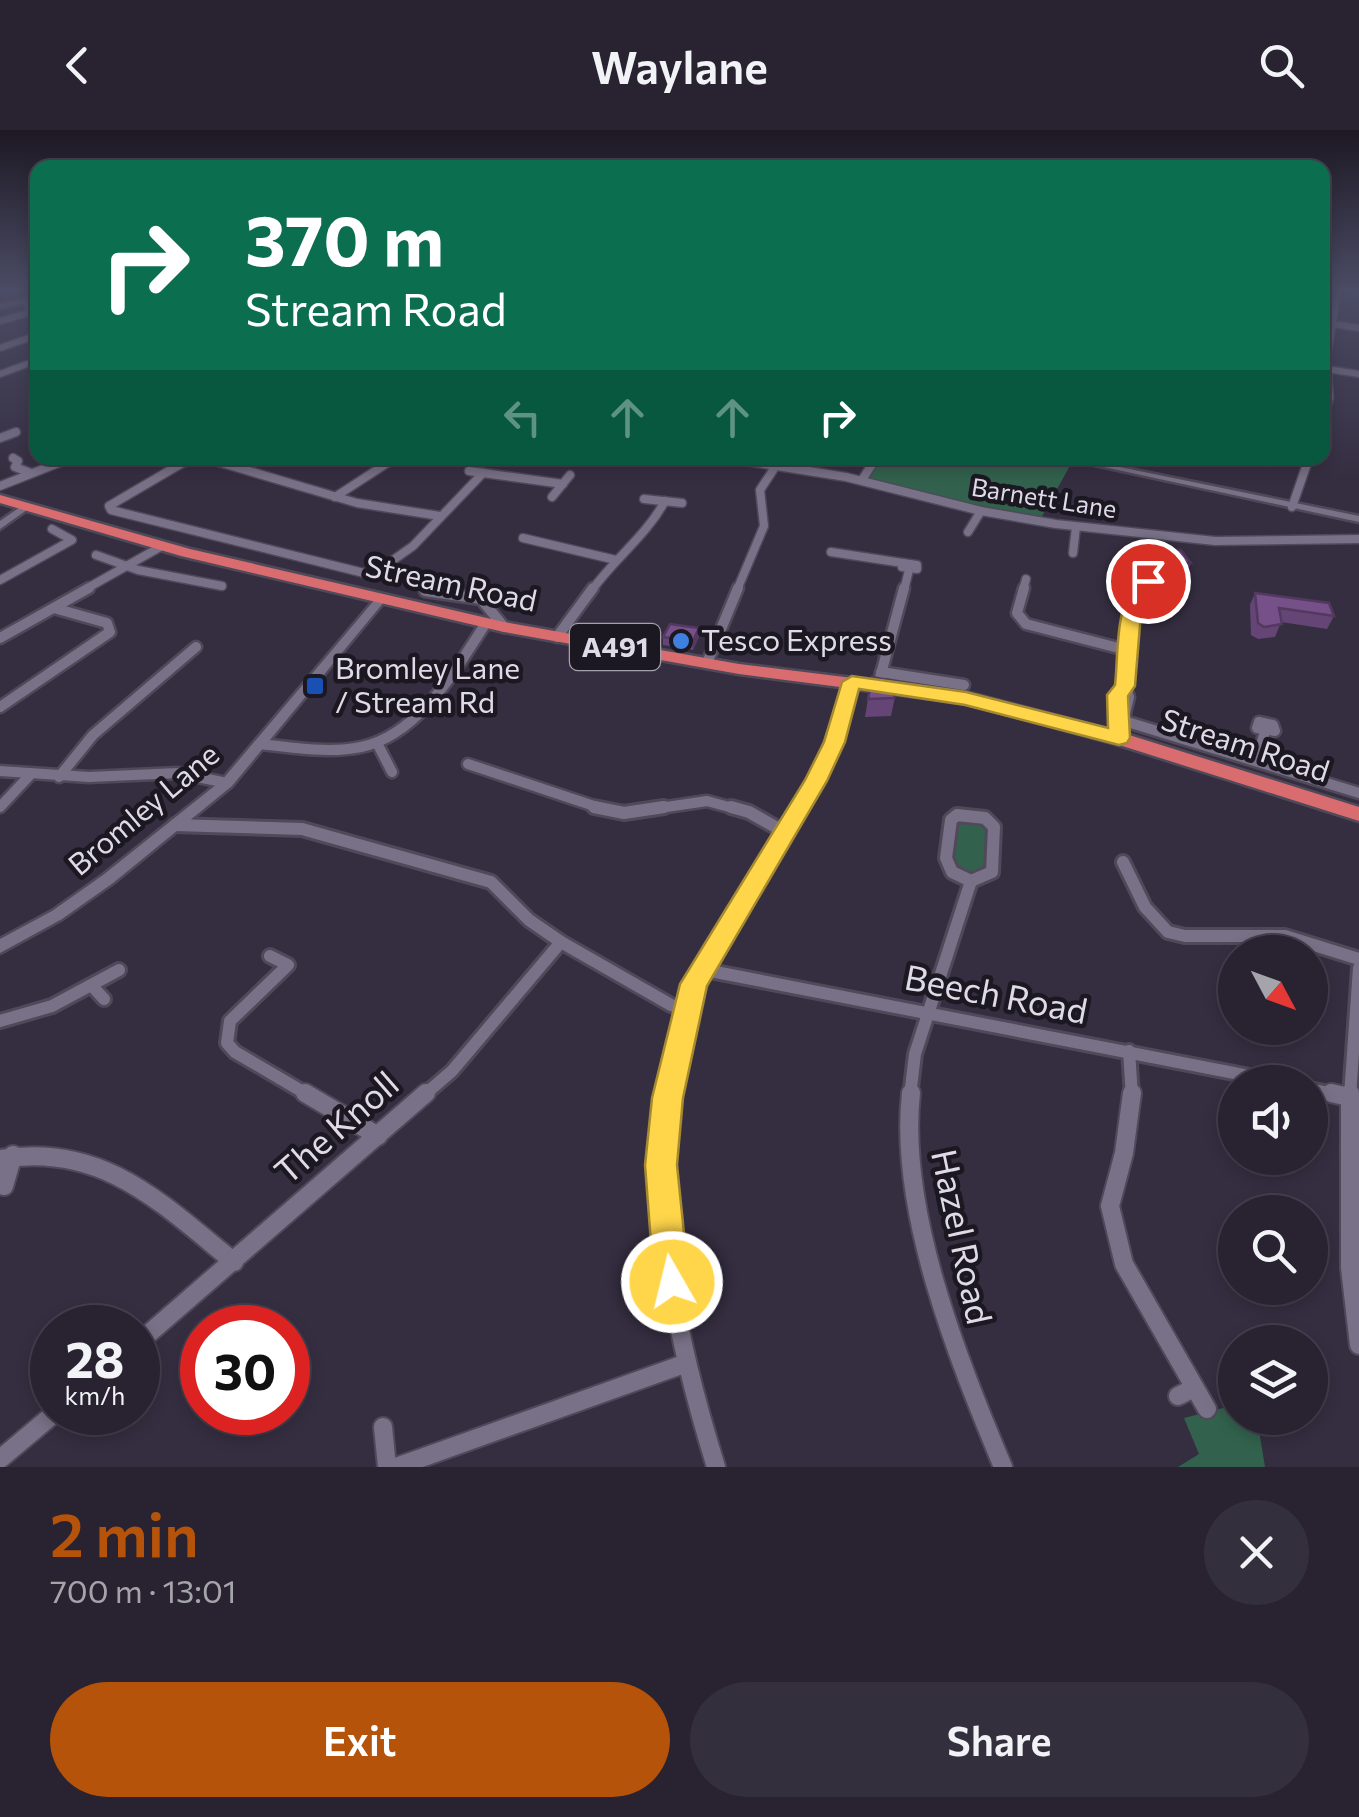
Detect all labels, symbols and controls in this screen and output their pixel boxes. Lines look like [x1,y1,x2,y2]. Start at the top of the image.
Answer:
icon: back [50,38,105,93]
text: Waylane [591,38,768,93]
icon: search [1254,38,1309,93]
text: 370 m [245,195,444,280]
icon: right [80,200,210,330]
text: Stream Road [245,280,507,335]
icon: left [495,390,550,445]
icon: ahead [600,390,655,445]
icon: ahead [705,390,760,445]
icon: right [810,390,865,445]
street label: Barnett Lane [969,471,1119,523]
pin [1106,539,1191,624]
street label: Stream Road [362,545,541,618]
icon: arrive [1121,554,1176,609]
place label: Tesco Express [701,620,892,657]
road number: A491 [570,624,660,670]
marker: Tesco Express [670,630,692,652]
place label: Bromley Lane / Stream Rd [335,648,520,719]
marker: Bromley Lane / Stream Rd [304,675,326,697]
street label: Stream Road [1157,699,1334,788]
street label: Bromley Lane [60,734,225,882]
north arrow [1218,935,1328,1045]
map controls [1218,935,1328,1435]
street label: Beech Road [901,954,1092,1031]
street label: The Knoll [265,1061,406,1192]
button: sound [1218,1065,1328,1175]
street label: Hazel Road [924,1145,1003,1328]
button: search [1218,1195,1328,1305]
position arrow [620,1230,724,1334]
speed limit sign: 30 [180,1305,310,1435]
button: layers [1218,1325,1328,1435]
text: 28 [65,1327,125,1388]
text: km/h [65,1380,125,1410]
text: 2 min [50,1496,199,1569]
button: close [1204,1500,1309,1605]
text: 700 m · 13:01 [50,1570,236,1610]
button: Exit [50,1682,670,1797]
button: Share [690,1682,1309,1797]

